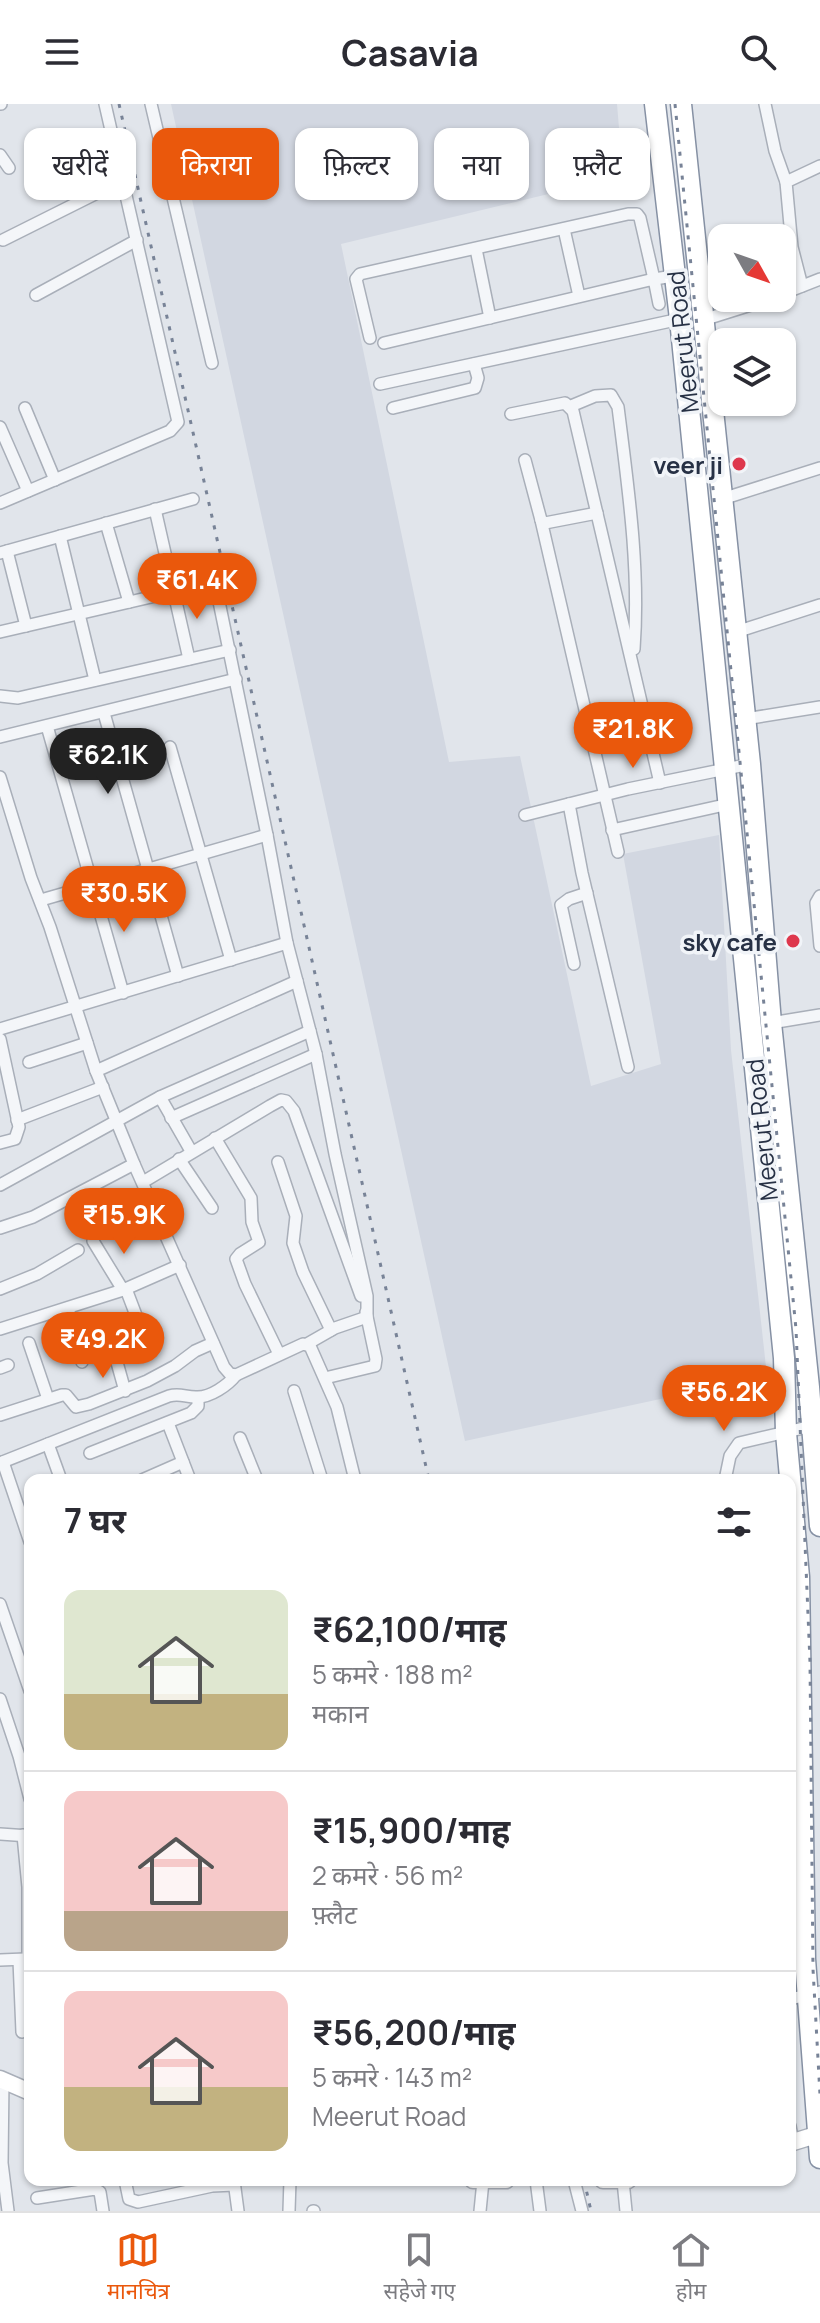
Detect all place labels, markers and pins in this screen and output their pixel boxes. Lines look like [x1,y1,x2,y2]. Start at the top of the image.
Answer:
place label: veer ji [653,448,723,481]
marker: veer ji [730,455,748,473]
pin: ₹61.4K [132,553,262,621]
pin: ₹21.8K [568,702,698,770]
pin: ₹62.1K [43,728,173,796]
pin: ₹30.5K [59,866,189,934]
place label: sky cafe [682,925,777,958]
marker: sky cafe [784,932,802,950]
pin: ₹15.9K [59,1188,189,1256]
pin: ₹49.2K [38,1312,168,1380]
pin: ₹56.2K [659,1365,789,1433]

